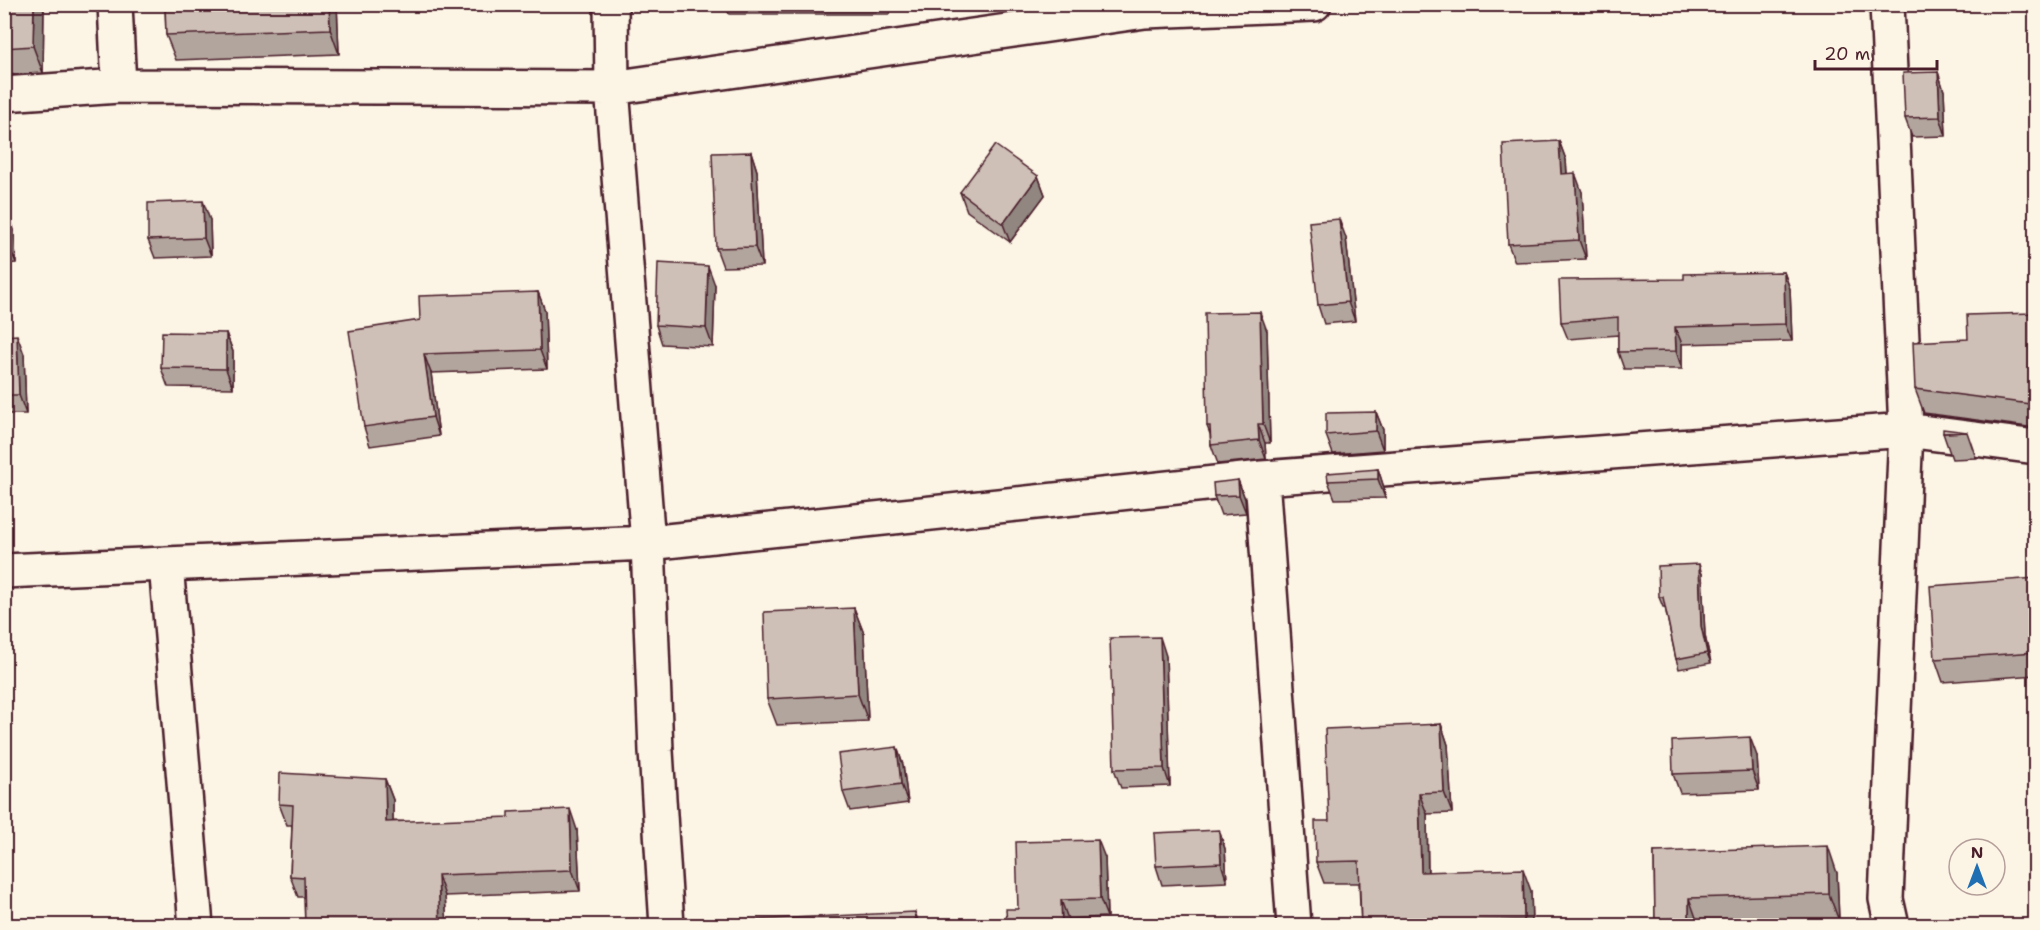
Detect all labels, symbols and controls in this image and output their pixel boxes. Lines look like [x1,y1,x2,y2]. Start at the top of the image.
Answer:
scale bar [1815,33,1936,71]
text: 20 m [1824,42,1870,66]
north arrow [1947,837,2007,897]
text: N [1971,842,1983,863]

